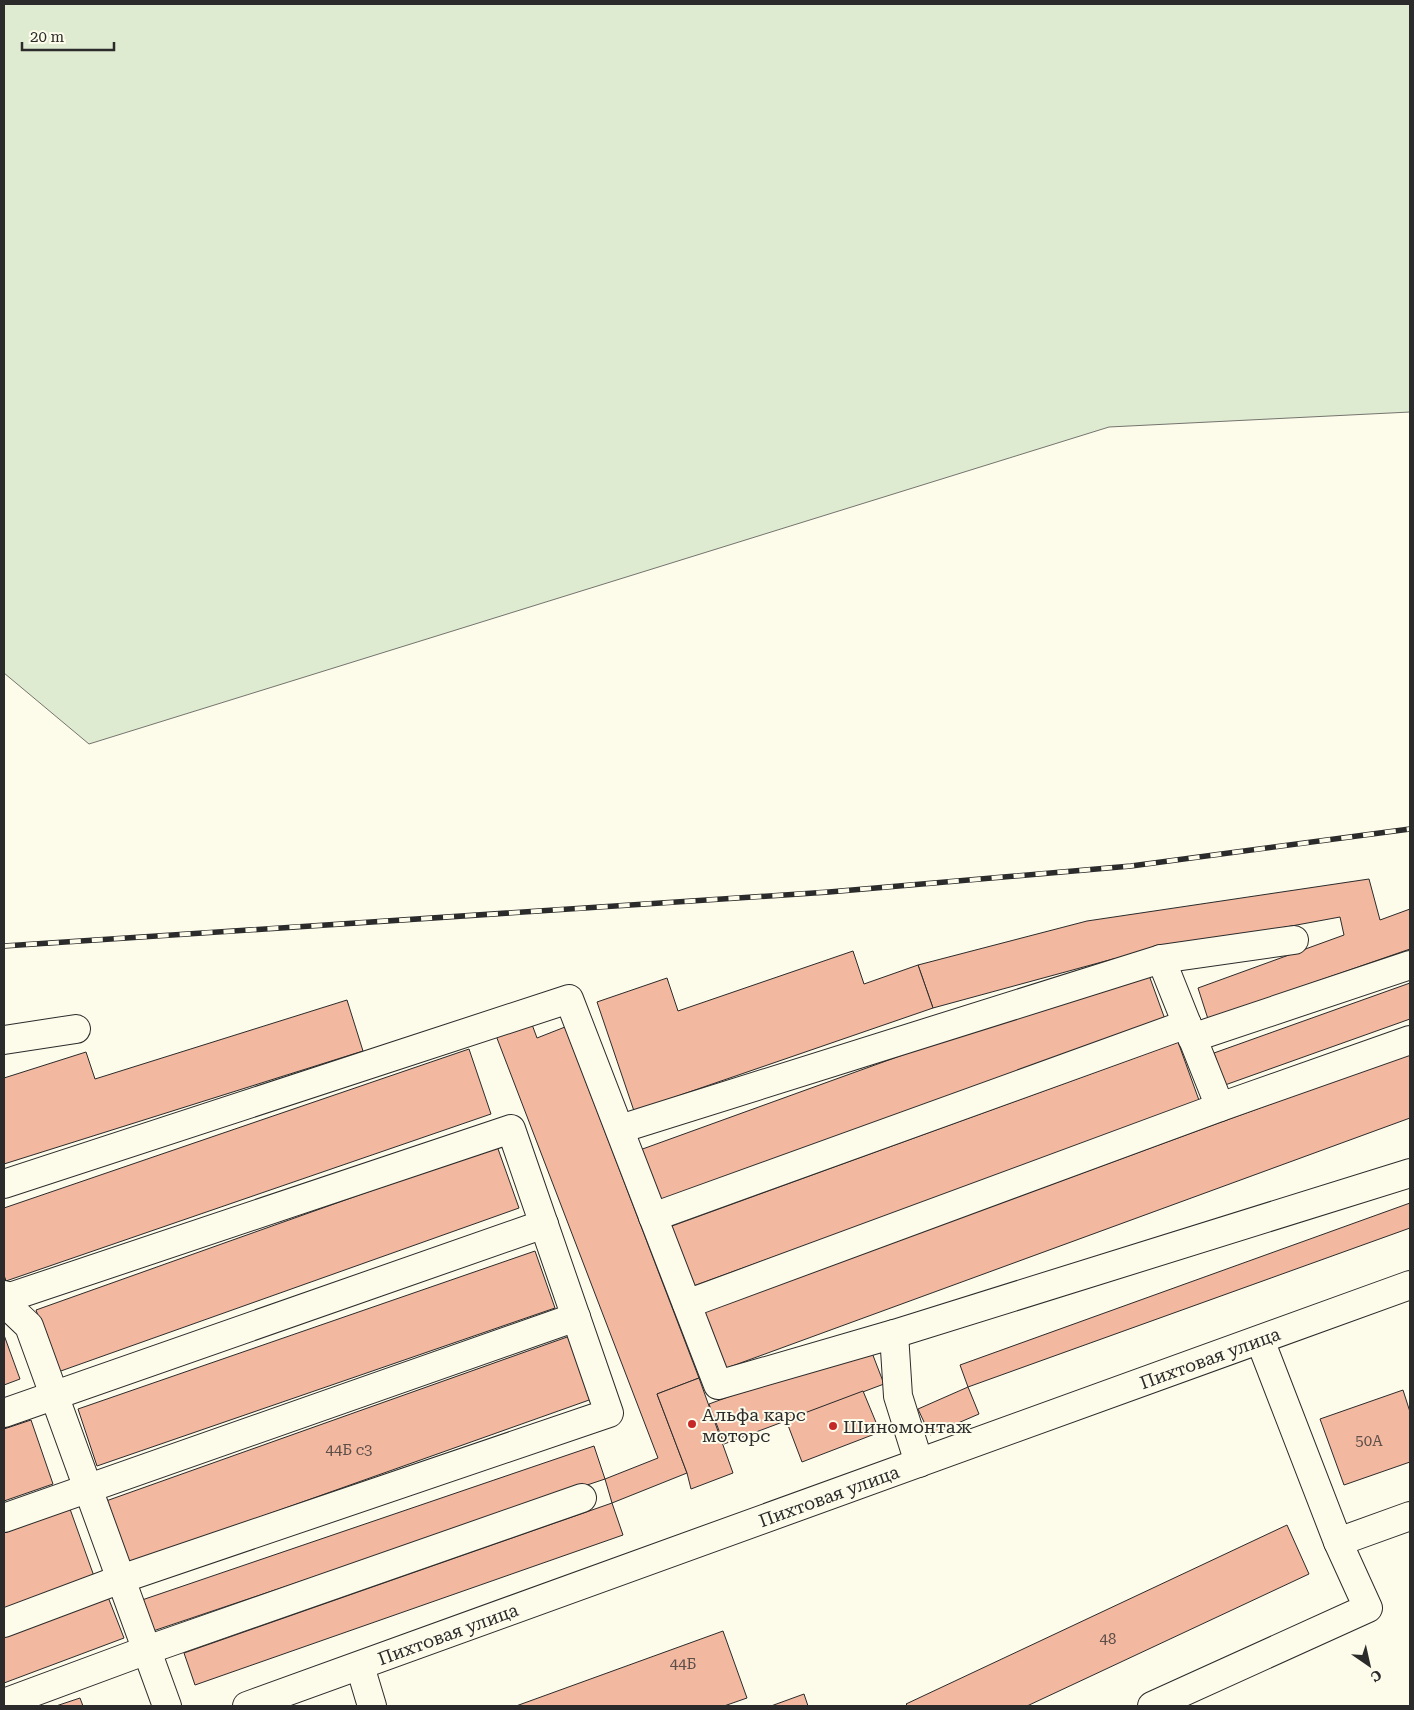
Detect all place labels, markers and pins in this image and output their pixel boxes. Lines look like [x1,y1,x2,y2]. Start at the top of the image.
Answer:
place label: Альфа карс моторс [702,1404,806,1446]
place label: Шиномонтаж [843,1416,972,1437]
marker: Альфа карс моторс [686,1418,698,1430]
marker: Шиномонтаж [827,1420,839,1432]

